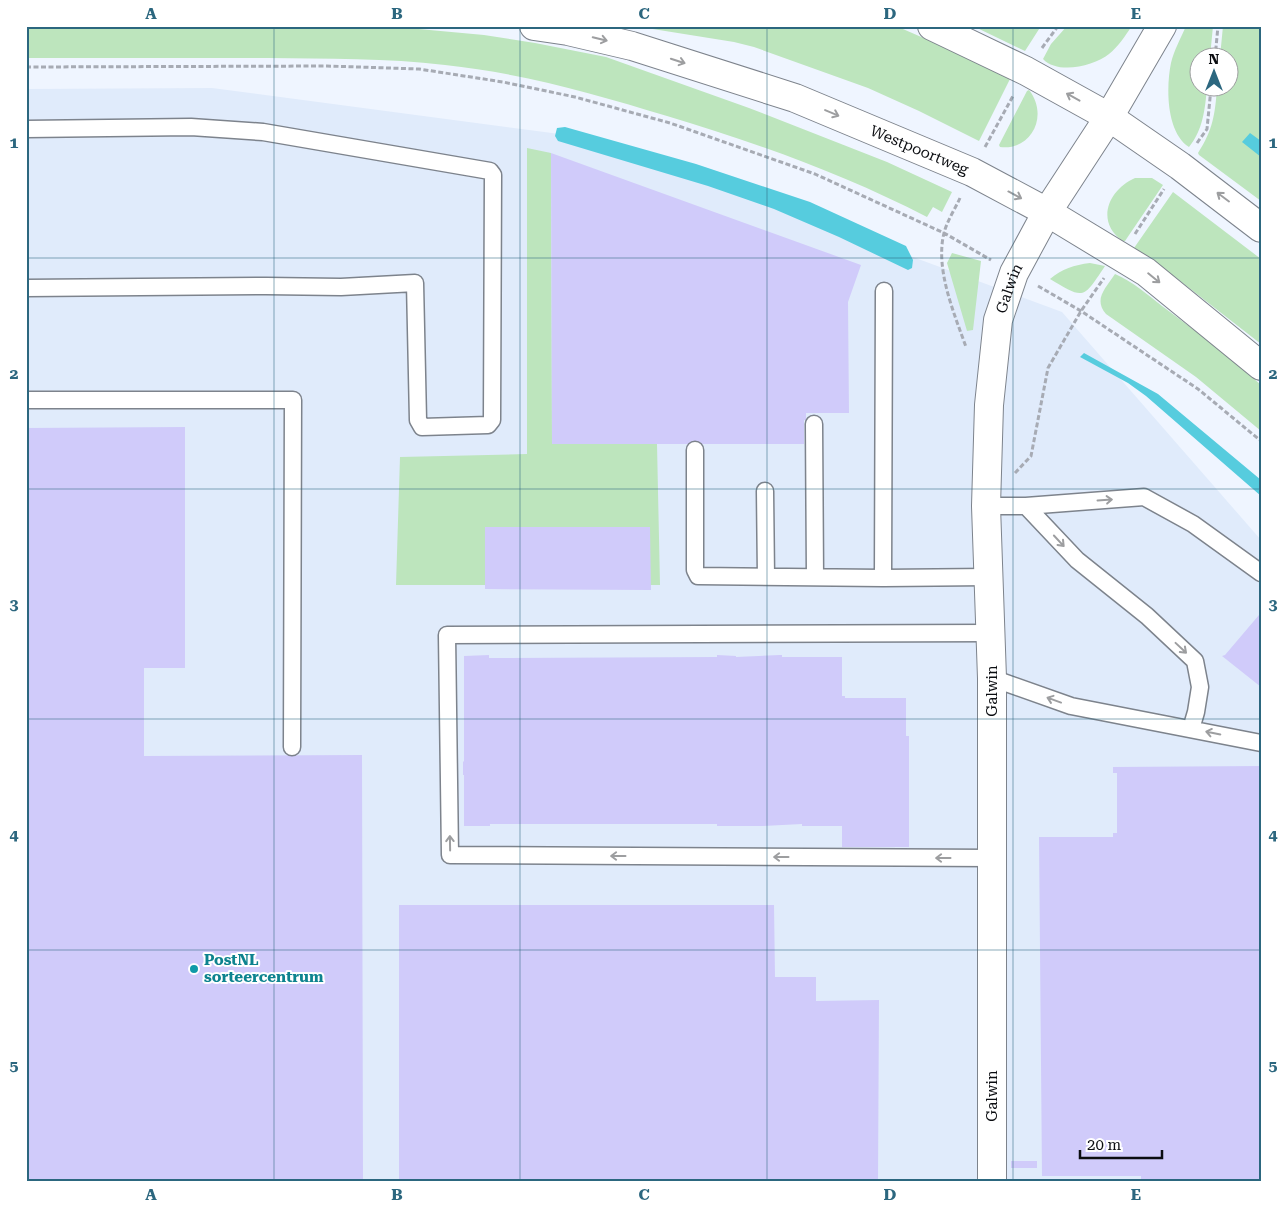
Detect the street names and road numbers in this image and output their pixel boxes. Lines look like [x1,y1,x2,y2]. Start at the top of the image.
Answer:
street label: Westpoortweg [868,121,972,179]
street label: Galwin [992,260,1027,316]
street label: Galwin [983,665,1001,717]
street label: Galwin [983,1070,1001,1122]

